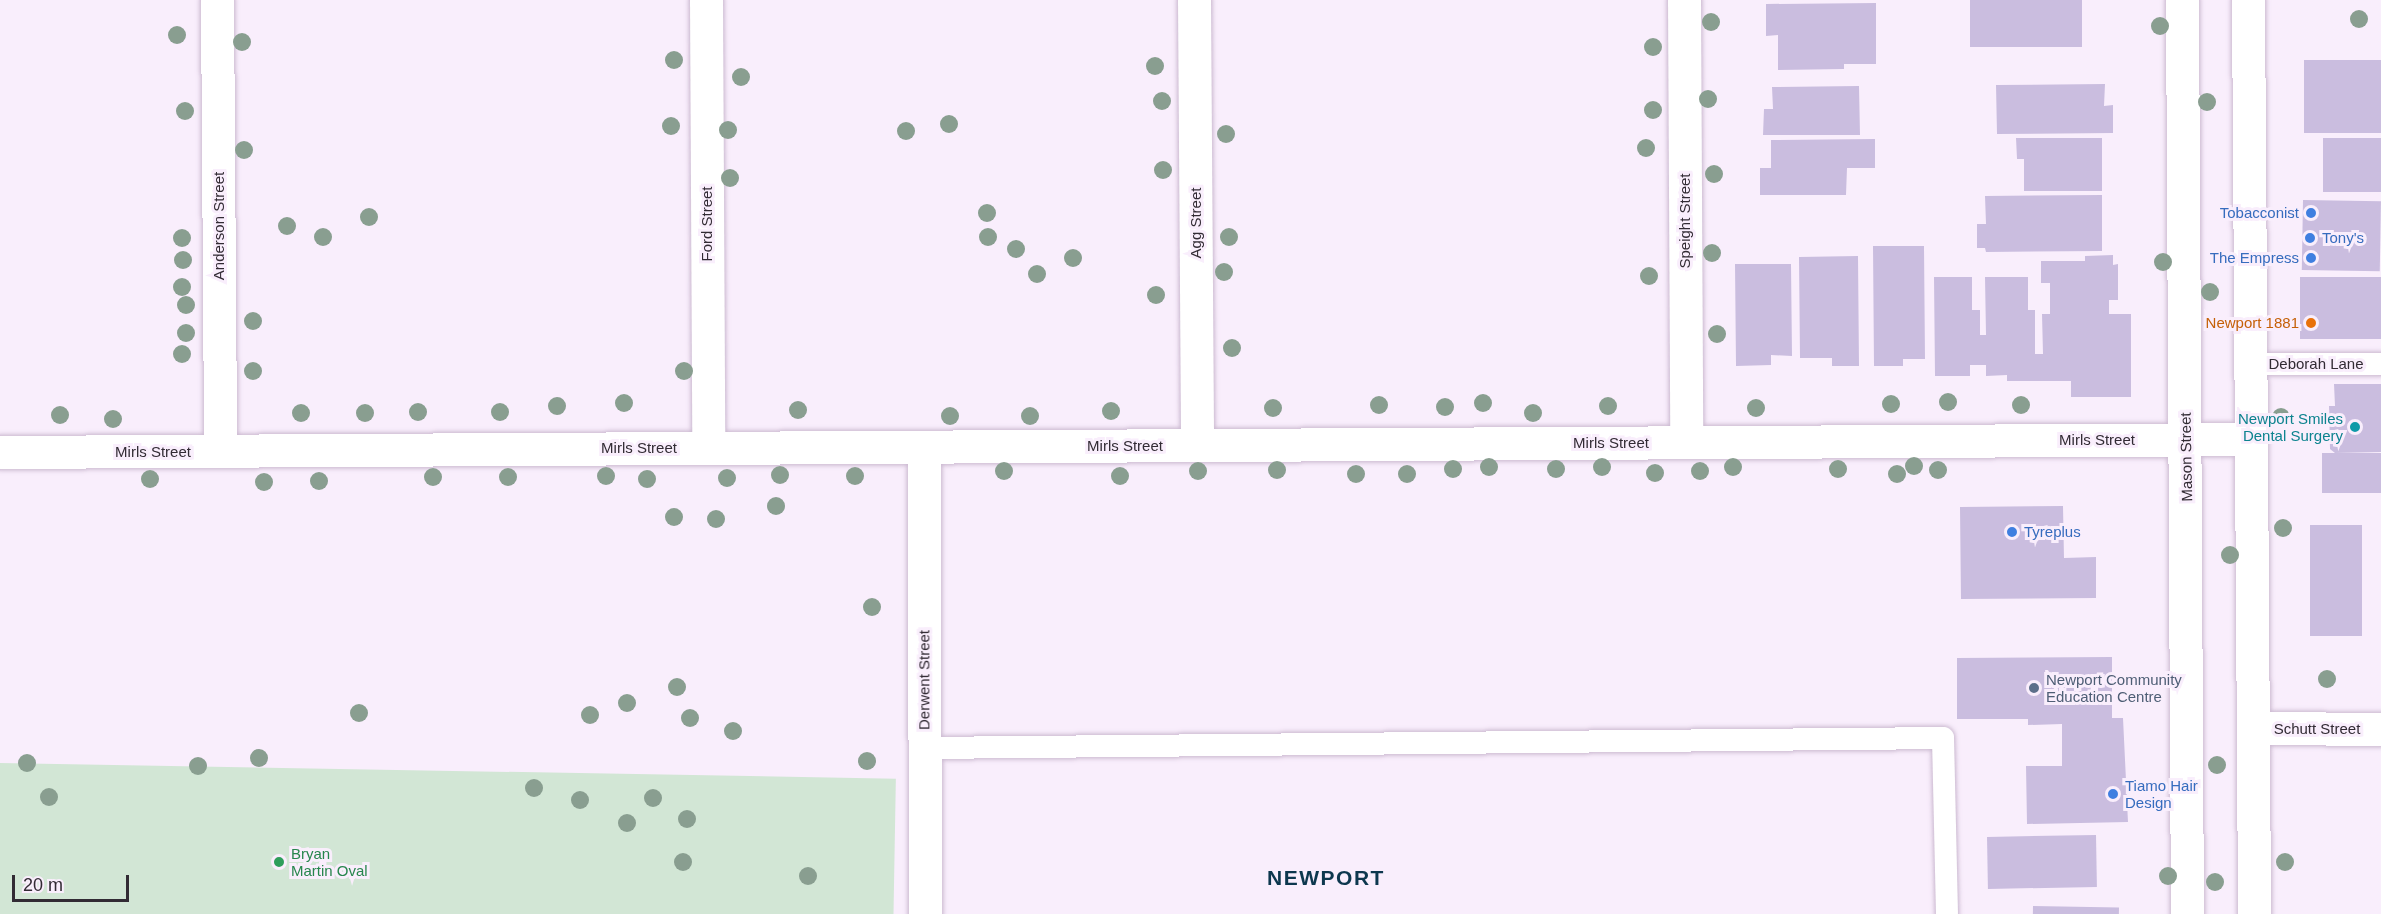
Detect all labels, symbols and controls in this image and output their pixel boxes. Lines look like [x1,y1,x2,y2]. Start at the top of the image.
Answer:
street label: Anderson Street [210,172,228,280]
street label: Speight Street [1676,173,1694,269]
street label: Ford Street [698,186,716,262]
street label: Agg Street [1187,188,1205,258]
place label: Tobacconist [2220,204,2299,222]
marker: Tobacconist [2304,206,2318,220]
place label: Tony's [2322,229,2364,247]
marker: Tony's [2303,231,2317,245]
place label: The Empress [2210,249,2299,267]
marker: The Empress [2304,251,2318,265]
place label: Newport 1881 [2206,314,2299,332]
marker: Newport 1881 [2304,316,2318,330]
street label: Deborah Lane [2268,355,2364,373]
place label: Newport Smiles Dental Surgery [2238,409,2343,444]
street label: Mason Street [2176,412,2196,502]
marker: Newport Smiles Dental Surgery [2348,420,2362,434]
street label: Mirls Street [2059,431,2135,449]
street label: Mirls Street [1573,434,1649,452]
street label: Mirls Street [1087,437,1163,455]
street label: Mirls Street [601,439,677,457]
street label: Mirls Street [115,443,191,461]
place label: Tyreplus [2024,523,2081,541]
marker: Tyreplus [2005,525,2019,539]
street label: Derwent Street [915,630,933,730]
place label: Newport Community Education Centre [2046,670,2182,705]
marker: Newport Community Education Centre [2027,681,2041,695]
street label: Schutt Street [2274,720,2360,738]
place label: Tiamo Hair Design [2125,776,2198,811]
marker: Tiamo Hair Design [2106,787,2120,801]
place label: Bryan Martin Oval [291,844,368,879]
marker: Bryan Martin Oval [272,855,286,869]
scale bar [15,863,132,901]
district label: NEWPORT [1267,865,1385,891]
text: 20 m [23,875,63,895]

